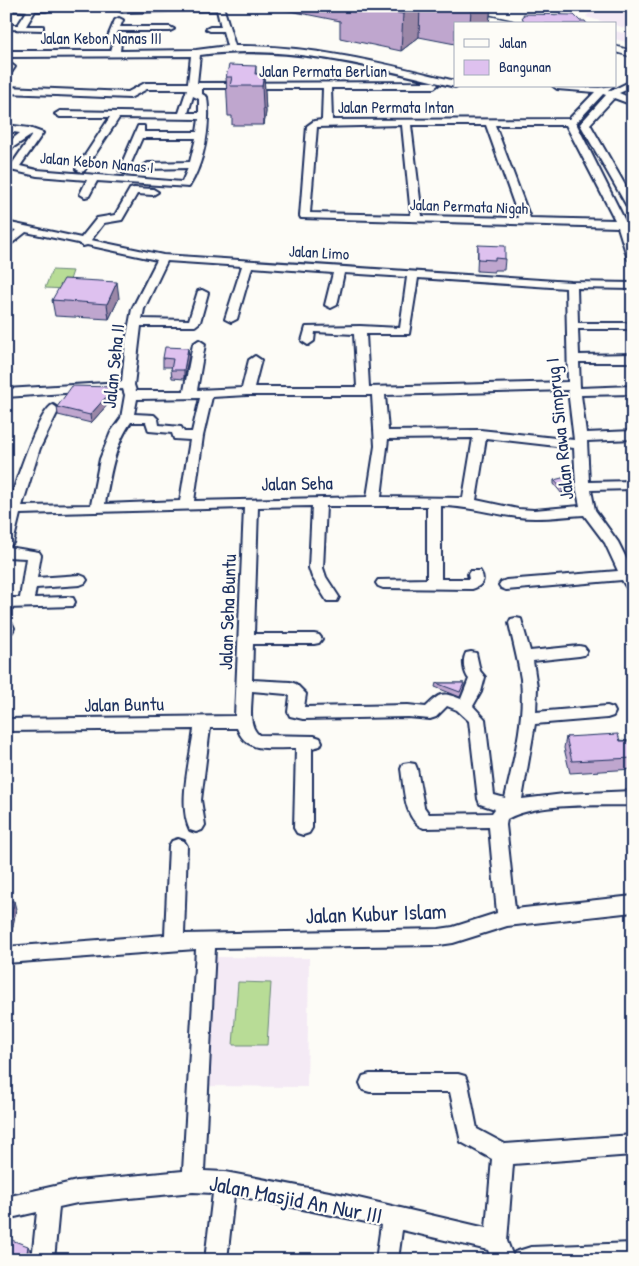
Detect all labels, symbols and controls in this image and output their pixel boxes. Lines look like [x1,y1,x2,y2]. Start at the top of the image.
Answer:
legend [454,22,616,88]
street label: Jalan Kebon Nanas III [40,27,162,49]
text: Jalan [499,32,527,53]
text: Bangunan [499,56,552,77]
street label: Jalan Permata Berlian [259,60,387,82]
street label: Jalan Permata Intan [338,96,454,118]
street label: Jalan Kebon Nanas I [39,146,155,178]
street label: Jalan Permata Nigah [409,193,529,219]
street label: Jalan Limo [288,239,350,265]
street label: Jalan Seha II [96,322,130,410]
street label: Jalan Rawa Simprug I [539,357,579,501]
street label: Jalan Seha [261,469,334,497]
street label: Jalan Seha Buntu [212,553,242,670]
street label: Jalan Buntu [84,690,165,718]
street label: Jalan Kubur Islam [305,896,447,930]
street label: Jalan Masjid An Nur III [207,1168,385,1230]

